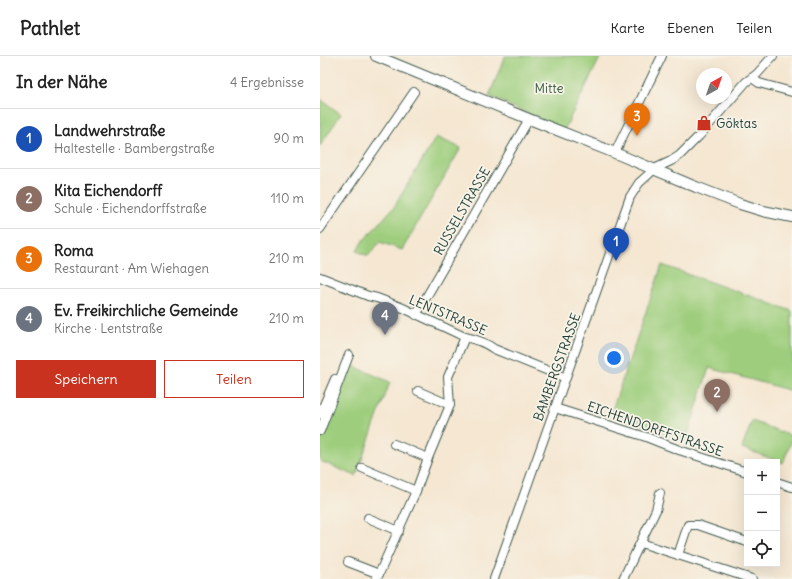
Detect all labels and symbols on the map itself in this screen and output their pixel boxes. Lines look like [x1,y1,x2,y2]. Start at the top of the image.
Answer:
north arrow [696,68,732,104]
park label: Mitte [534,80,564,97]
pin: 3 [624,103,650,136]
shop icon: Göktas [695,114,713,132]
place label: Göktas [716,115,757,132]
street label: RUSSELSTRASSE [430,164,494,258]
pin: 1 [603,228,629,261]
street label: LENTSTRASSE [406,291,490,339]
pin: 4 [372,302,398,335]
street label: BAMBERGSTRASSE [530,310,585,423]
your location [604,348,624,368]
pin: 2 [704,379,730,412]
street label: EICHENDORFFSTRASSE [585,398,725,460]

